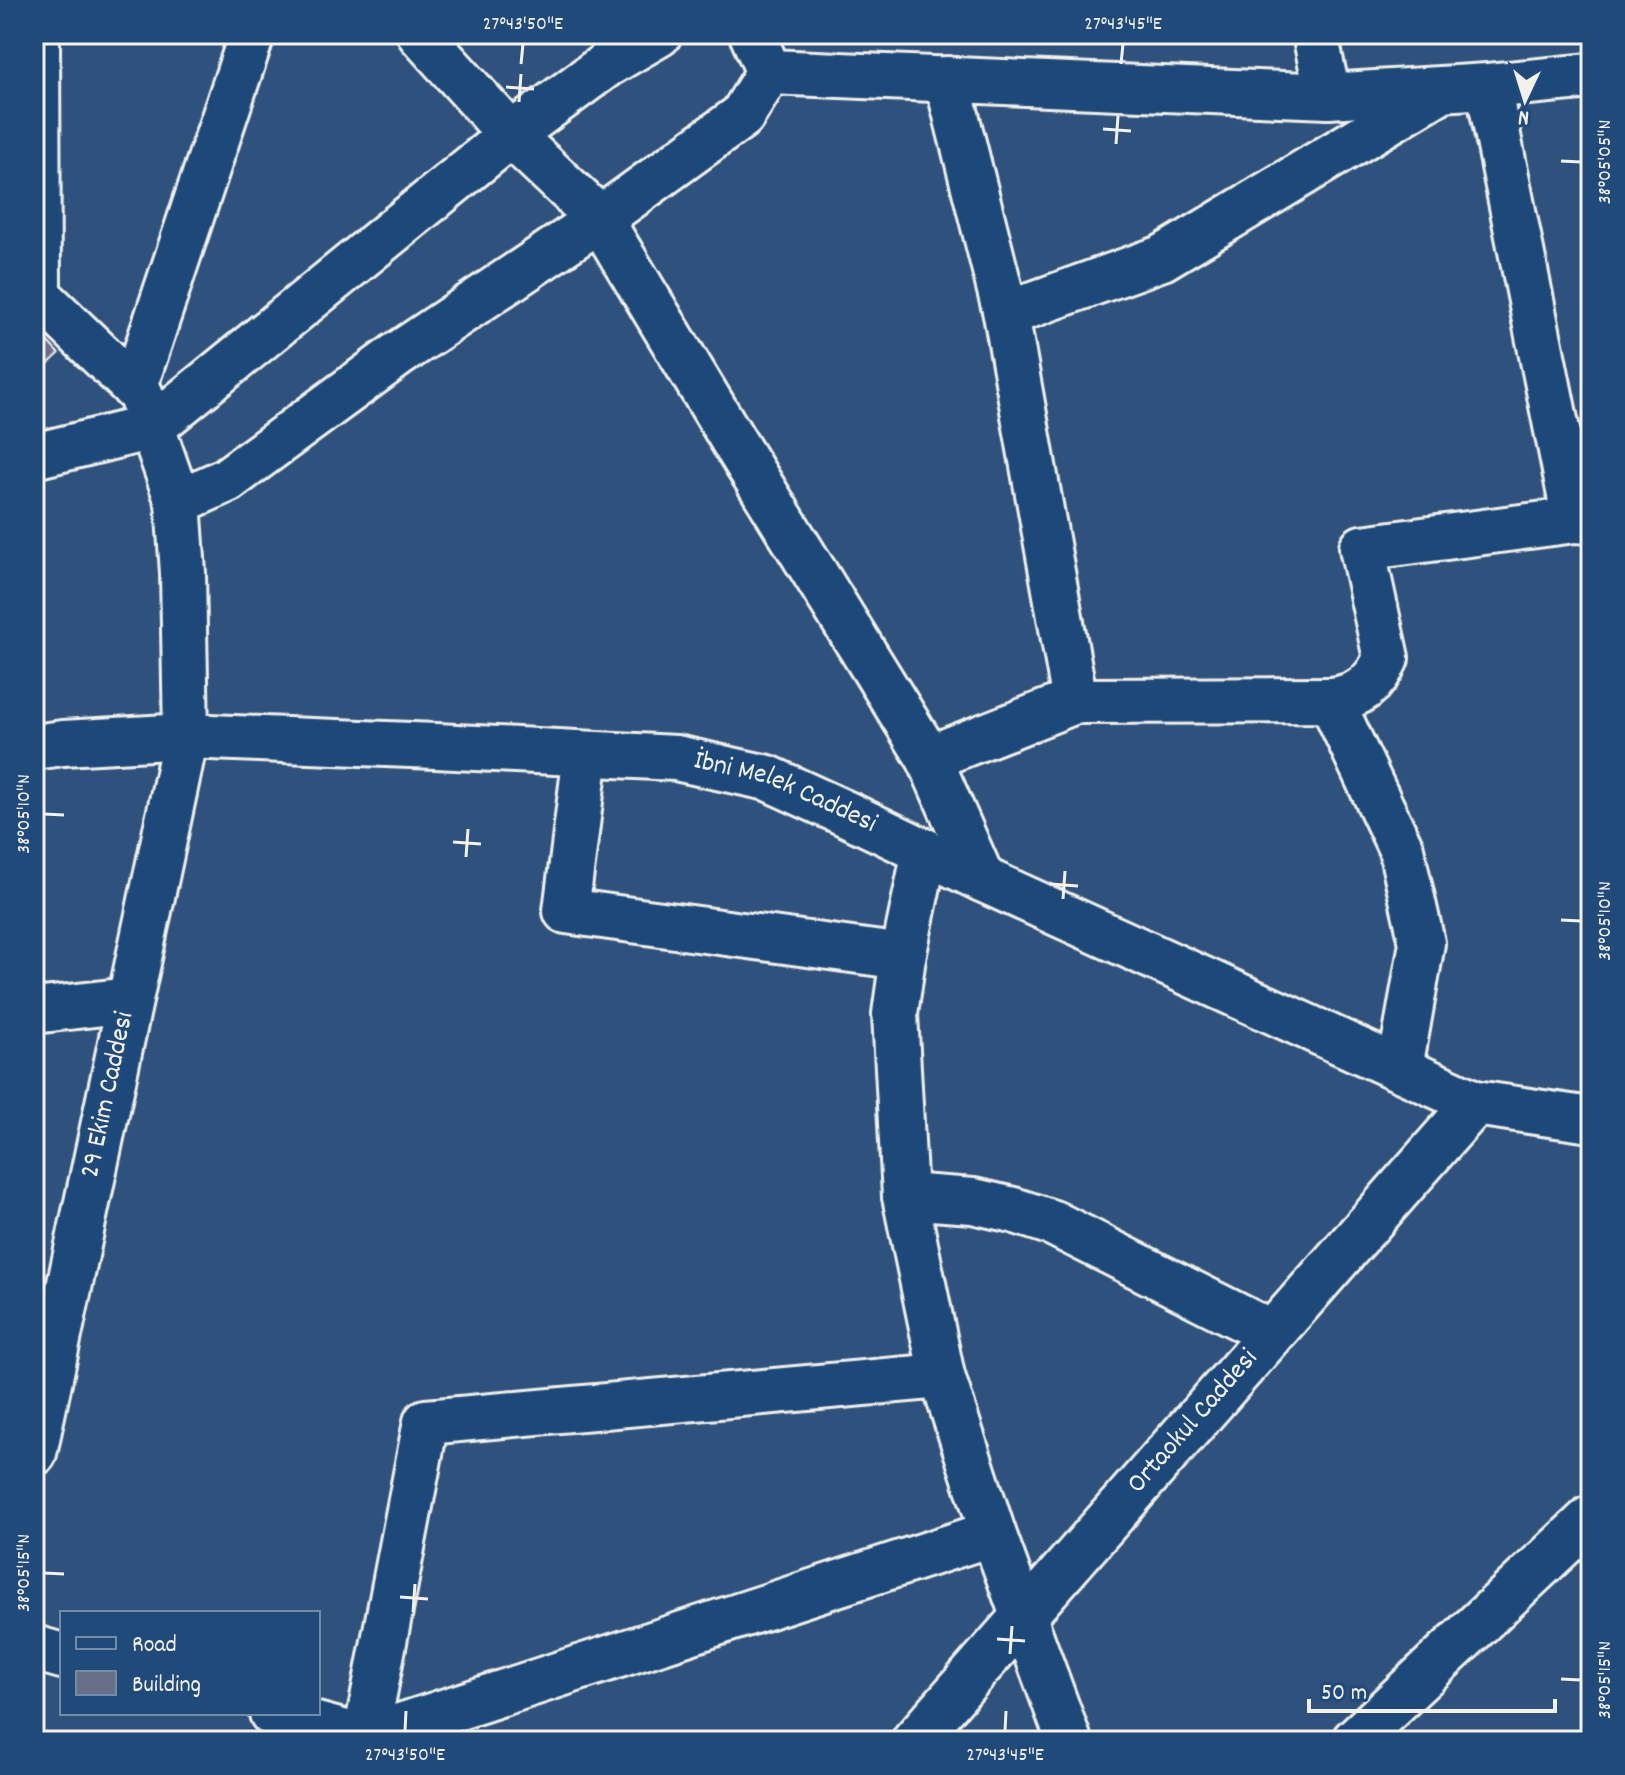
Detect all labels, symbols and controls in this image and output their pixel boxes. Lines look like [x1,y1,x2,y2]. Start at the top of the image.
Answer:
text: 27°43'50"E [483,11,563,39]
text: 27°43'45"E [1084,11,1162,39]
north arrow [1485,60,1565,140]
text: N [1517,101,1530,132]
text: 38°05'05"N [1592,120,1620,204]
street label: İbni Melek Caddesi [690,742,883,845]
text: 38°05'10"N [11,774,39,854]
text: 38°05'10"N [1592,881,1620,961]
street label: 29 Ekim Caddesi [72,1008,146,1182]
street label: Ortaokul Caddesi [1119,1341,1269,1504]
text: 38°05'15"N [11,1534,39,1612]
legend [60,1611,320,1715]
text: Road [132,1629,177,1663]
text: 38°05'15"N [1592,1641,1620,1719]
scale bar [1309,1663,1555,1713]
text: Building [132,1669,201,1703]
text: 50 m [1321,1677,1367,1711]
text: 27°43'50"E [365,1742,445,1770]
text: 27°43'45"E [966,1742,1044,1770]

